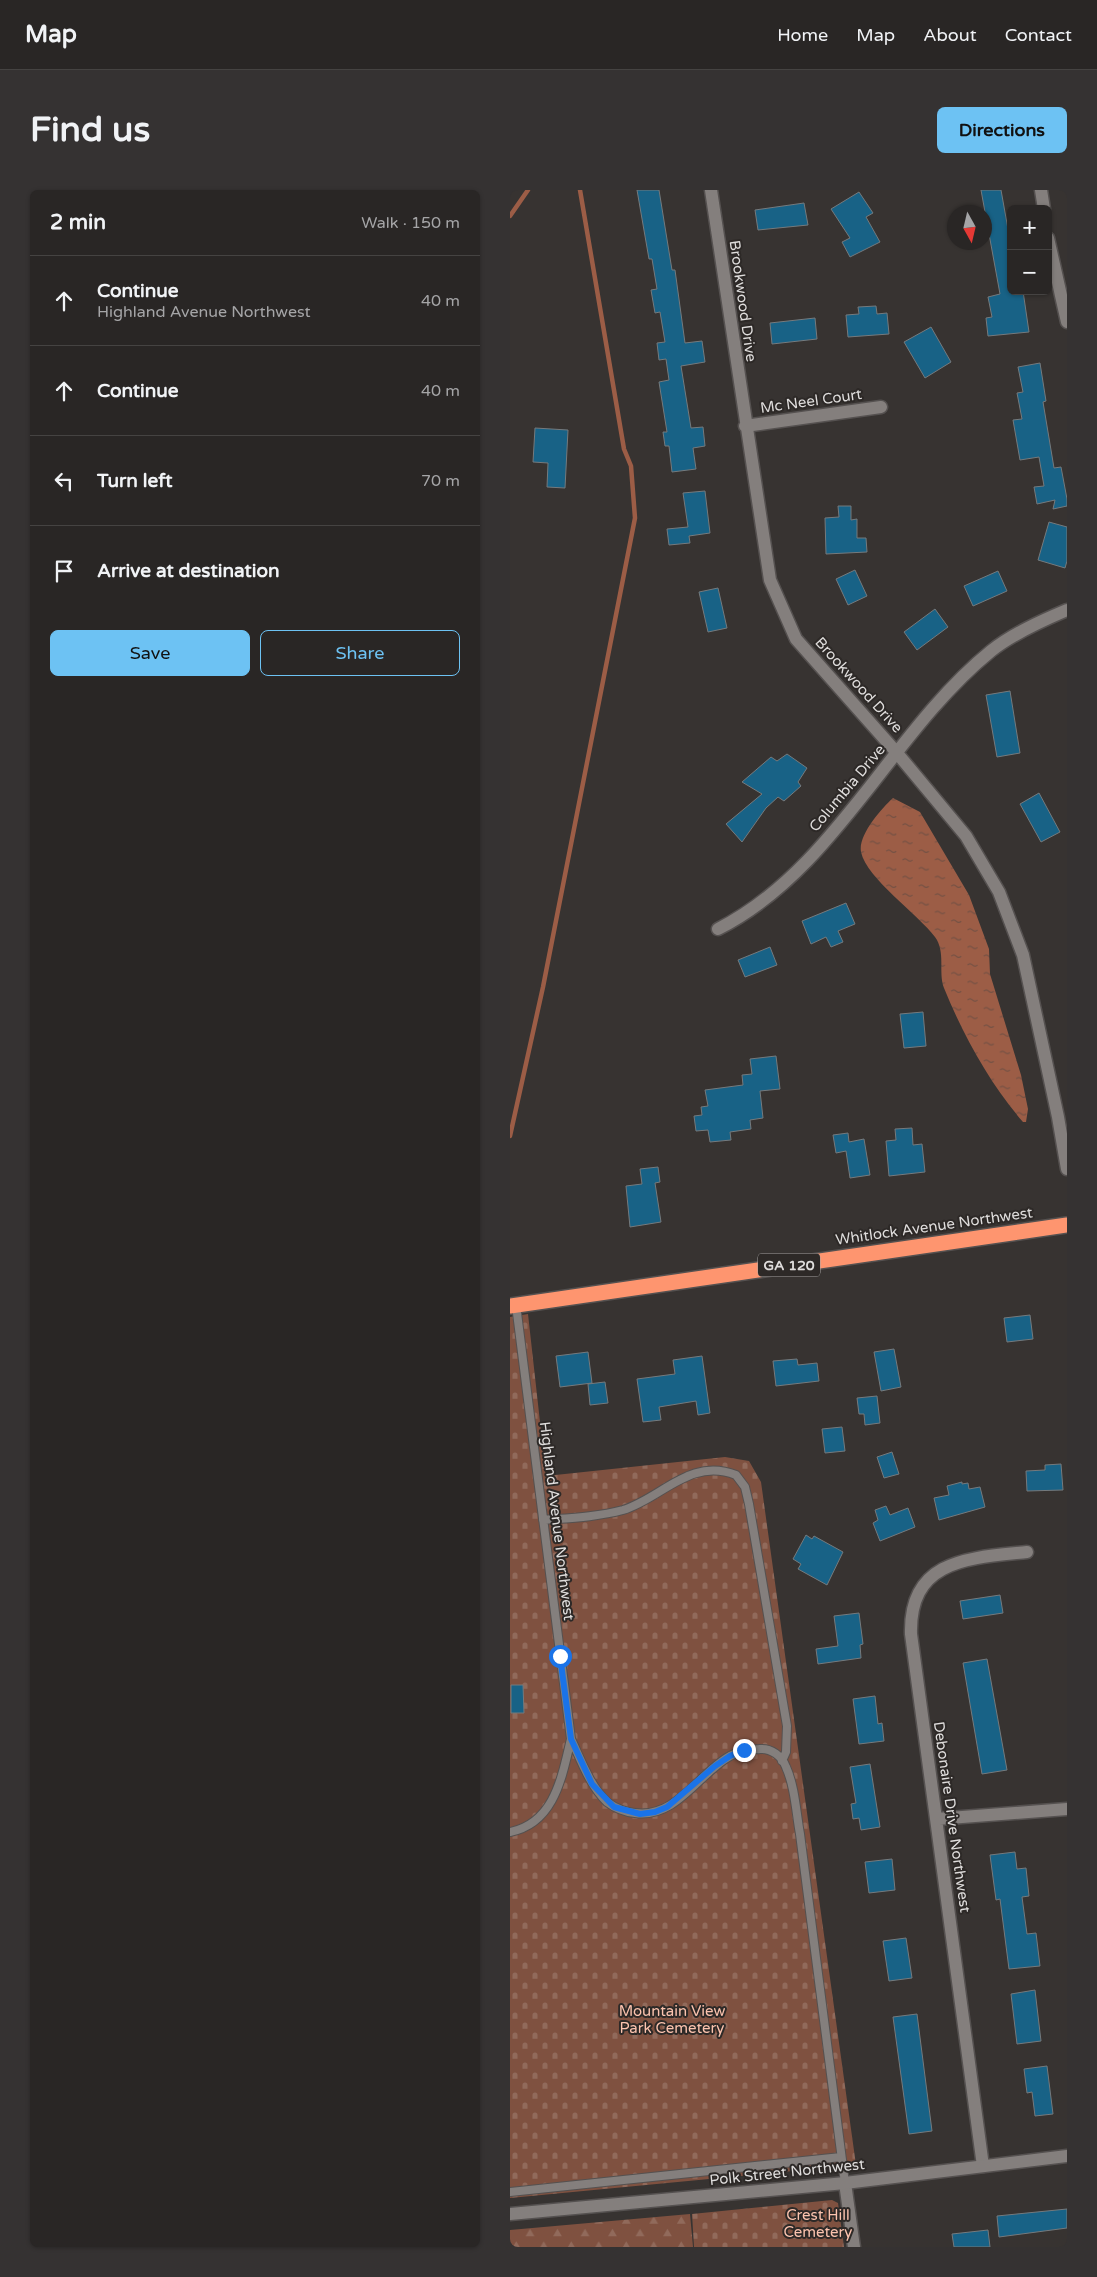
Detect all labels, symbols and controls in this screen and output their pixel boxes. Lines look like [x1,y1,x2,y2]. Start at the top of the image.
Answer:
text: Map [25,20,77,49]
text: Home [777,24,828,46]
text: Map [856,24,895,46]
text: About [923,24,977,46]
text: Contact [1005,24,1072,46]
button: Directions [937,107,1067,153]
text: Find us [30,109,150,151]
north arrow [947,205,992,250]
map controls [1007,205,1052,295]
button: + [1007,205,1052,250]
text: 2 min [50,210,106,235]
text: Walk · 150 m [361,213,460,233]
street label: Brookwood Drive [726,239,760,363]
button: − [1007,250,1052,295]
text: Continue [97,280,179,302]
icon: ahead [50,287,78,315]
text: 40 m [421,291,460,311]
text: Highland Avenue Northwest [97,302,311,322]
icon: ahead [50,377,78,405]
text: Continue [97,380,179,402]
text: 40 m [421,381,460,401]
street label: Mc Neel Court [759,385,863,417]
icon: left [50,467,78,495]
text: Turn left [97,470,173,492]
text: 70 m [421,471,460,491]
icon: arrive [50,557,78,585]
text: Arrive at destination [97,560,280,582]
button: Save [50,630,250,676]
button: Share [260,630,460,676]
street label: Brookwood Drive [811,633,907,737]
street label: Columbia Drive [805,741,889,835]
street label: Whitlock Avenue Northwest [834,1203,1034,1249]
road number: GA 120 [758,1254,820,1276]
street label: Highland Avenue Northwest [536,1420,578,1622]
route start [549,1645,572,1668]
street label: Debonaire Drive Northwest [930,1720,974,1914]
route end [733,1739,756,1762]
park label: Mountain View Park Cemetery [619,2002,725,2037]
street label: Polk Street Northwest [708,2155,866,2189]
park label: Crest Hill Cemetery [784,2206,852,2241]

